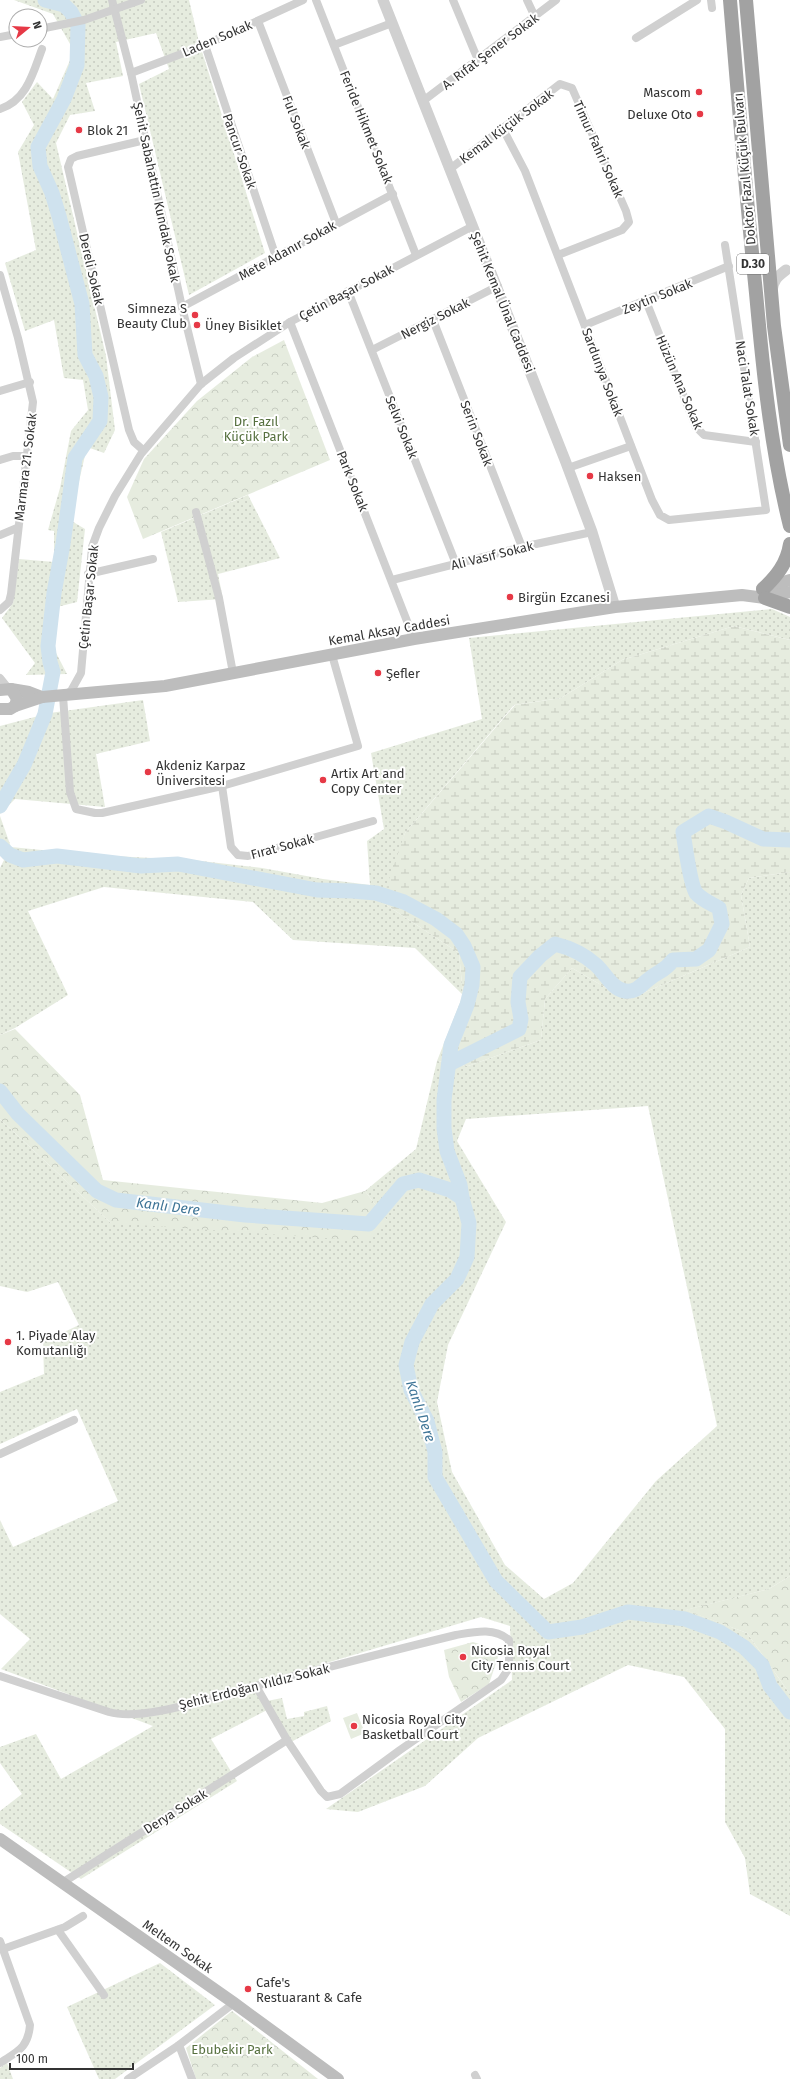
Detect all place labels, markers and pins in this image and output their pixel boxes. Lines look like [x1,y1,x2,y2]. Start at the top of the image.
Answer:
place label: Mascom [643,85,691,100]
marker: Mascom [694,87,704,97]
place label: Deluxe Oto [627,107,692,122]
marker: Deluxe Oto [695,109,705,119]
place label: Blok 21 [87,123,128,138]
marker: Blok 21 [74,125,84,135]
place label: Simneza S Beauty Club [117,301,187,331]
marker: Simneza S Beauty Club [190,310,200,320]
place label: Üney Bisiklet [205,317,282,333]
marker: Üney Bisiklet [192,320,202,330]
place label: Haksen [598,469,641,484]
marker: Haksen [585,471,595,481]
place label: Birgün Ezcanesi [518,590,610,605]
marker: Birgün Ezcanesi [505,592,515,602]
place label: Şefler [386,666,420,681]
marker: Şefler [373,668,383,678]
place label: Akdeniz Karpaz Üniversitesi [156,758,246,788]
place label: Artix Art and Copy Center [331,766,405,796]
marker: Akdeniz Karpaz Üniversitesi [143,767,153,777]
marker: Artix Art and Copy Center [318,775,328,785]
place label: 1. Piyade Alay Komutanlığı [16,1328,96,1358]
marker: 1. Piyade Alay Komutanlığı [3,1337,13,1347]
place label: Nicosia Royal City Tennis Court [471,1643,570,1673]
marker: Nicosia Royal City Tennis Court [458,1652,468,1662]
place label: Nicosia Royal City Basketball Court [362,1712,467,1742]
marker: Nicosia Royal City Basketball Court [349,1721,359,1731]
place label: Cafe's Restuarant & Cafe [256,1975,362,2005]
marker: Cafe's Restuarant & Cafe [243,1984,253,1994]

